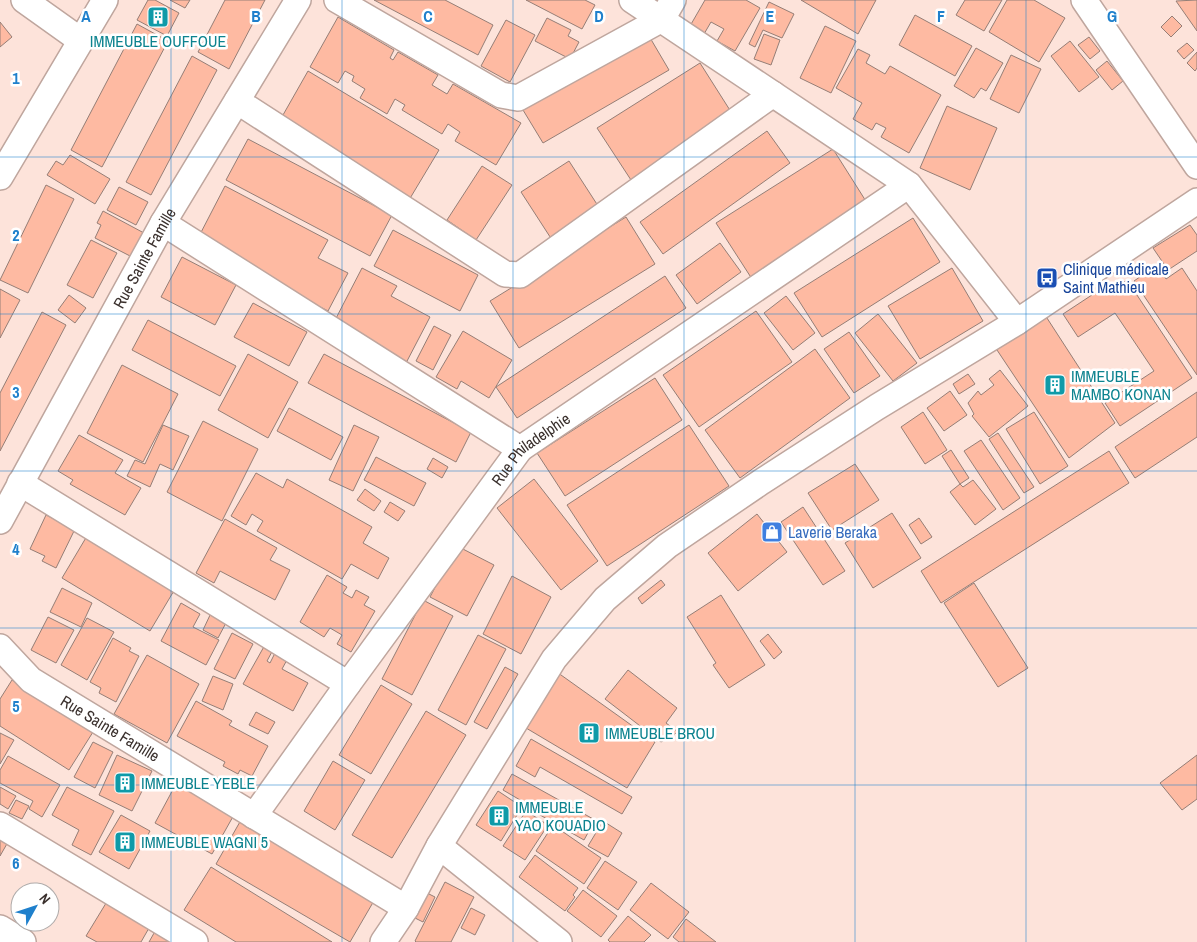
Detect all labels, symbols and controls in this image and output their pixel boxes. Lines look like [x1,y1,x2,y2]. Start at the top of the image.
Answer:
text: A [81,5,91,27]
building icon: IMMEUBLE OUFFOUE [146,5,170,29]
text: B [251,5,261,27]
text: C [423,5,433,27]
text: D [594,5,604,27]
text: E [766,5,775,27]
text: F [937,5,945,27]
text: G [1107,5,1117,27]
place label: IMMEUBLE OUFFOUE [90,30,226,52]
text: 1 [12,67,20,89]
street label: Rue Sainte Famille [107,203,181,312]
text: 2 [12,224,20,246]
place label: Clinique médicale Saint Mathieu [1063,258,1169,298]
bus stop icon: Clinique médicale Saint Mathieu [1035,266,1059,290]
place label: IMMEUBLE MAMBO KONAN [1071,365,1171,405]
building icon: IMMEUBLE MAMBO KONAN [1043,373,1067,397]
text: 3 [12,381,20,403]
street label: Rue Philadelphie [486,407,574,490]
shop icon: Laverie Beraka [760,520,784,544]
place label: Laverie Beraka [788,521,878,543]
text: 4 [12,538,20,560]
street label: Rue Sainte Famille [57,690,164,767]
text: 5 [12,695,20,717]
building icon: IMMEUBLE BROU [577,721,601,745]
place label: IMMEUBLE BROU [605,722,715,744]
building icon: IMMEUBLE YEBLE [113,771,137,795]
place label: IMMEUBLE YEBLE [141,772,255,794]
place label: IMMEUBLE YAO KOUADIO [515,796,606,836]
building icon: IMMEUBLE YAO KOUADIO [487,804,511,828]
building icon: IMMEUBLE WAGNI 5 [113,830,137,854]
place label: IMMEUBLE WAGNI 5 [141,831,268,853]
text: 6 [12,852,20,874]
north arrow [10,882,60,932]
text: N [35,890,55,908]

